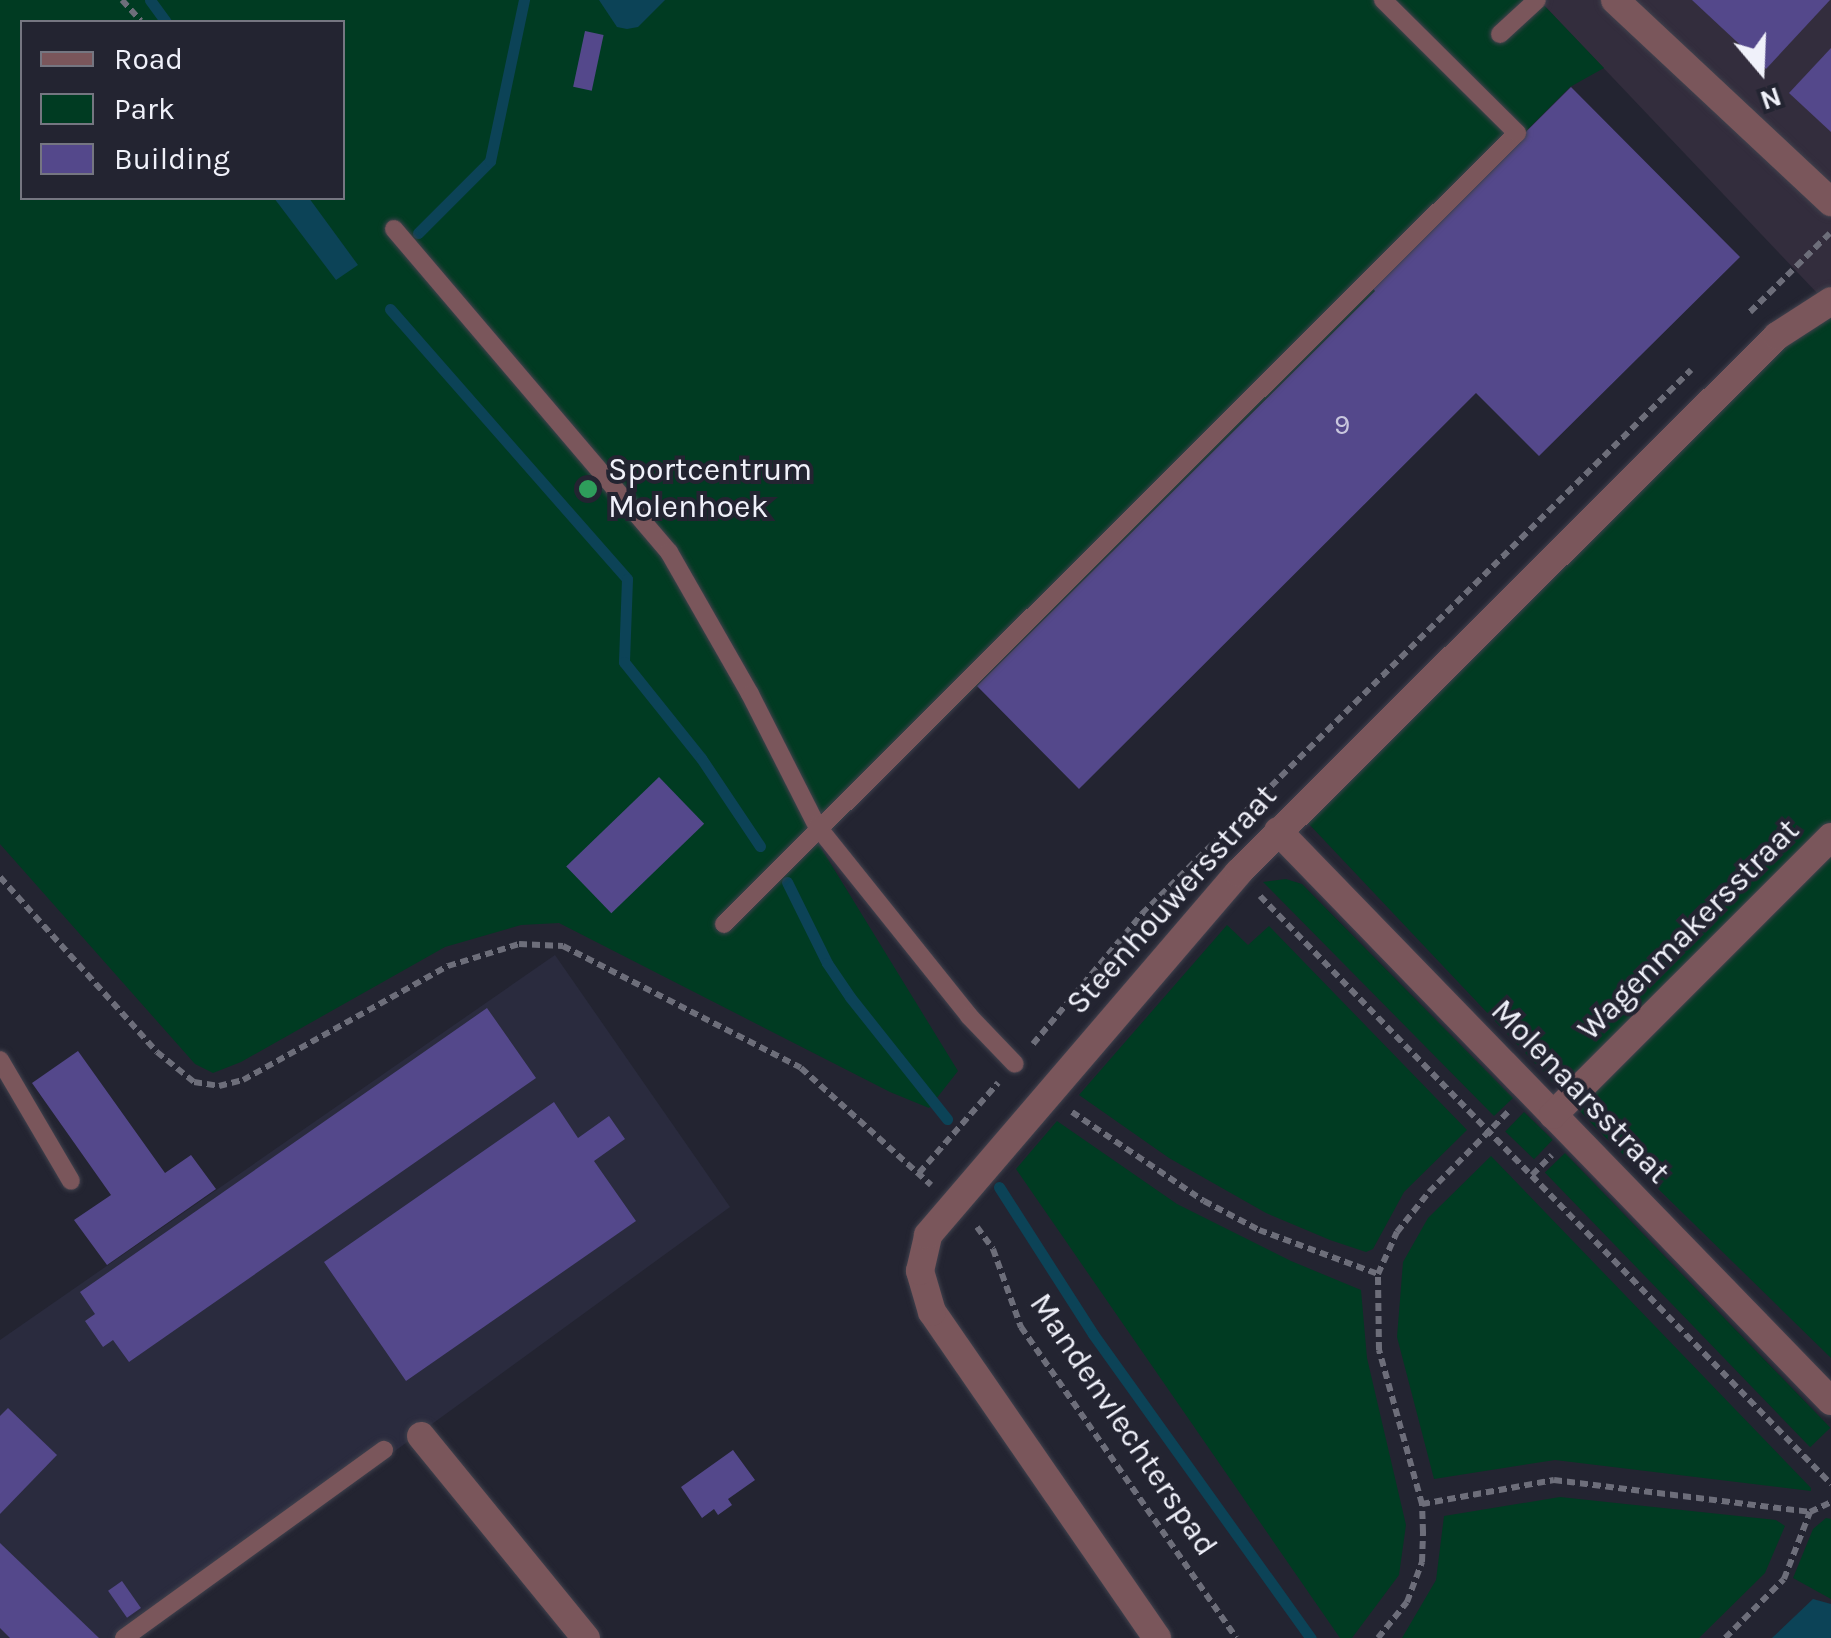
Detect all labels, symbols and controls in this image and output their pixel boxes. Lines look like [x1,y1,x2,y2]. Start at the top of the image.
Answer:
legend [20,20,345,200]
north arrow [1711,20,1811,120]
text: Road [114,41,183,77]
text: N [1756,80,1786,118]
text: Park [114,91,175,127]
text: Building [114,141,230,177]
house number: 9 [1334,408,1350,442]
place label: Sportcentrum Molenhoek [608,452,812,527]
marker: Sportcentrum Molenhoek [577,478,599,500]
street label: Steenhouwersstraat [1059,777,1285,1023]
street label: Wagenmakersstraat [1570,811,1808,1049]
street label: Molenaarsstraat [1483,992,1677,1192]
street label: Mandenvlechterspad [1021,1287,1225,1563]

